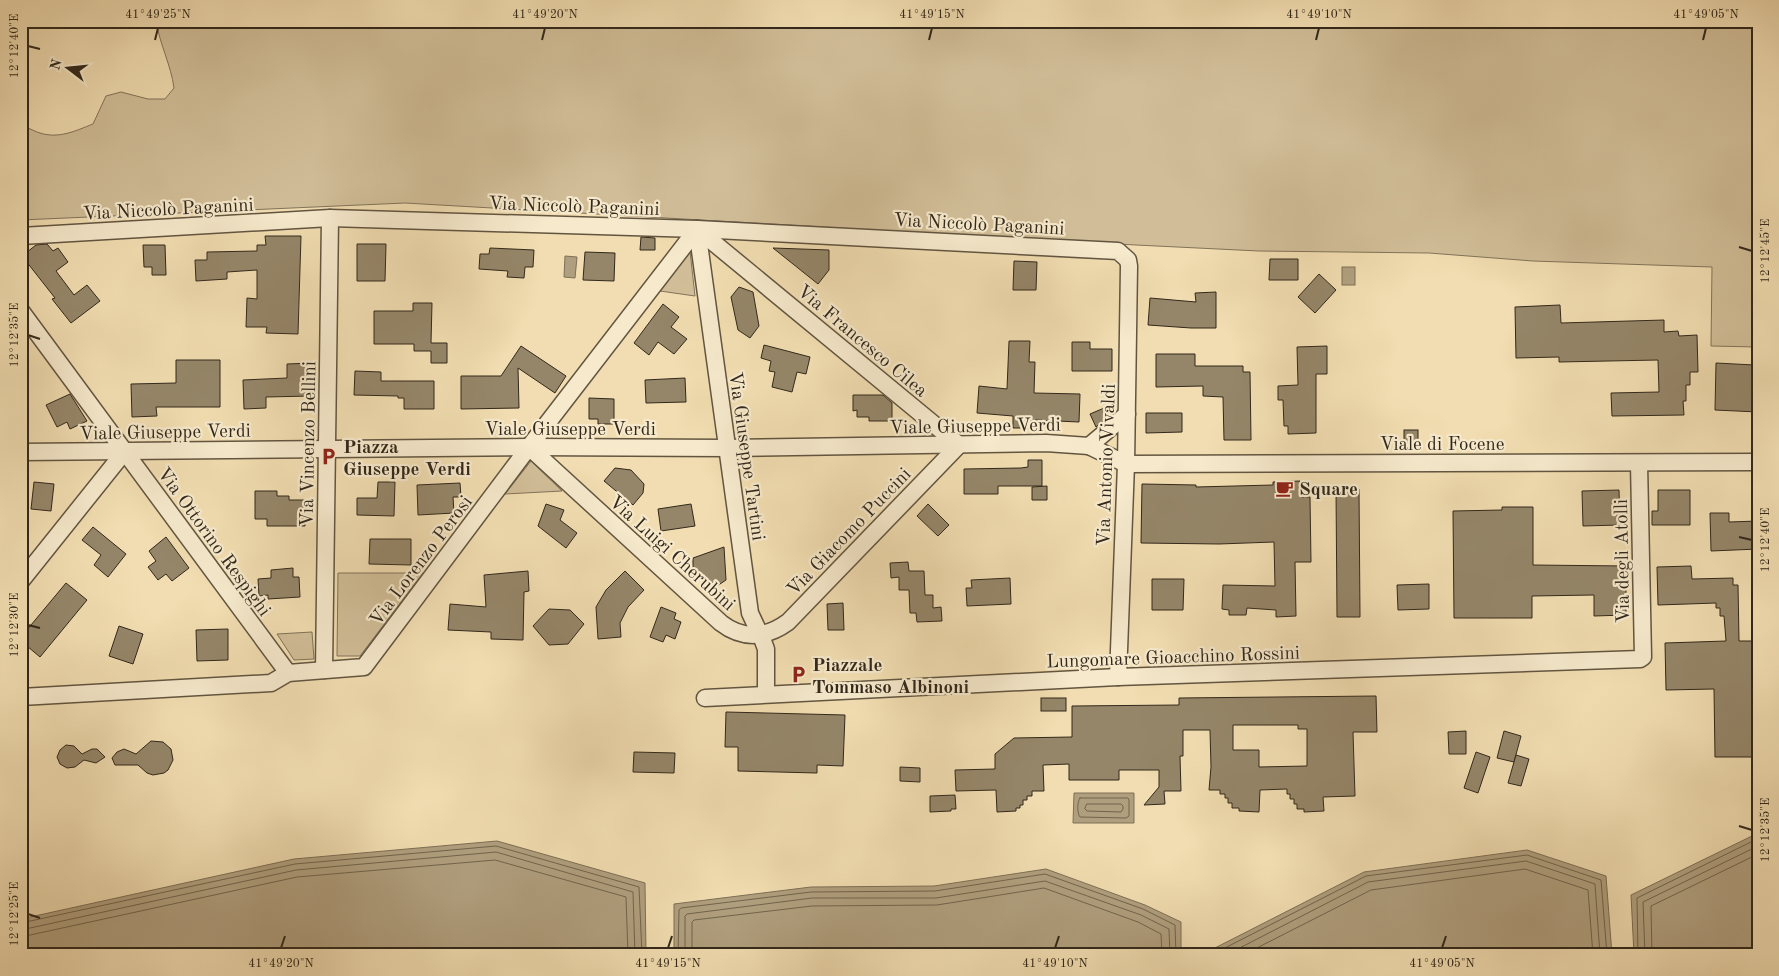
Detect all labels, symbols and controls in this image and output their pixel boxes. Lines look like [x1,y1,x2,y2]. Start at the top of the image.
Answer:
text: 41°49'25"N [125,8,191,21]
text: 41°49'15"N [899,8,965,21]
text: 41°49'05"N [1673,8,1739,21]
text: 41°49'20"N [512,9,578,21]
text: 41°49'10"N [1286,9,1352,21]
text: 12°12'40"E [9,14,21,78]
north arrow [42,42,92,92]
text: N [48,57,65,72]
street label: Via Niccolò Paganini [488,195,660,220]
street label: Via Niccolò Paganini [82,197,254,224]
street label: Via Niccolò Paganini [893,212,1065,239]
text: 12°12'45"E [1759,219,1772,283]
street label: Via Francesco Cilea [793,282,931,402]
text: 12°12'35"E [8,303,21,367]
street label: Via Vincenzo Bellini [299,361,320,527]
street label: Via Giuseppe Tartini [724,371,767,542]
street label: Via Antonio Vivaldi [1095,383,1120,547]
street label: Viale Giuseppe Verdi [889,417,1061,438]
street label: Viale Giuseppe Verdi [484,421,656,440]
street label: Viale Giuseppe Verdi [79,423,251,444]
street label: Viale di Focene [1380,436,1504,455]
place label: Piazza Giuseppe Verdi [343,439,471,480]
parking icon: Piazza Giuseppe Verdi [319,447,339,467]
street label: Via Ottorino Respighi [153,465,273,620]
street label: Via Giacomo Puccini [784,465,916,600]
cafe icon: Square [1275,478,1295,498]
place label: Square [1299,481,1358,500]
street label: Via Luigi Cherubini [605,492,738,615]
street label: Via Lorenzo Perosi [367,493,477,630]
street label: Via degli Atolli [1613,499,1634,623]
text: 12°12'40"E [1760,508,1772,572]
text: 12°12'30"E [9,593,21,657]
street label: Lungomare Gioacchino Rossini [1046,645,1300,672]
place label: Piazzale Tommaso Albinoni [812,657,970,698]
parking icon: Piazzale Tommaso Albinoni [788,665,808,685]
text: 12°12'35"E [1759,798,1772,862]
text: 12°12'25"E [8,882,21,946]
text: 41°49'15"N [635,957,701,970]
text: 41°49'05"N [1409,957,1475,970]
text: 41°49'20"N [248,958,314,970]
text: 41°49'10"N [1022,958,1088,970]

